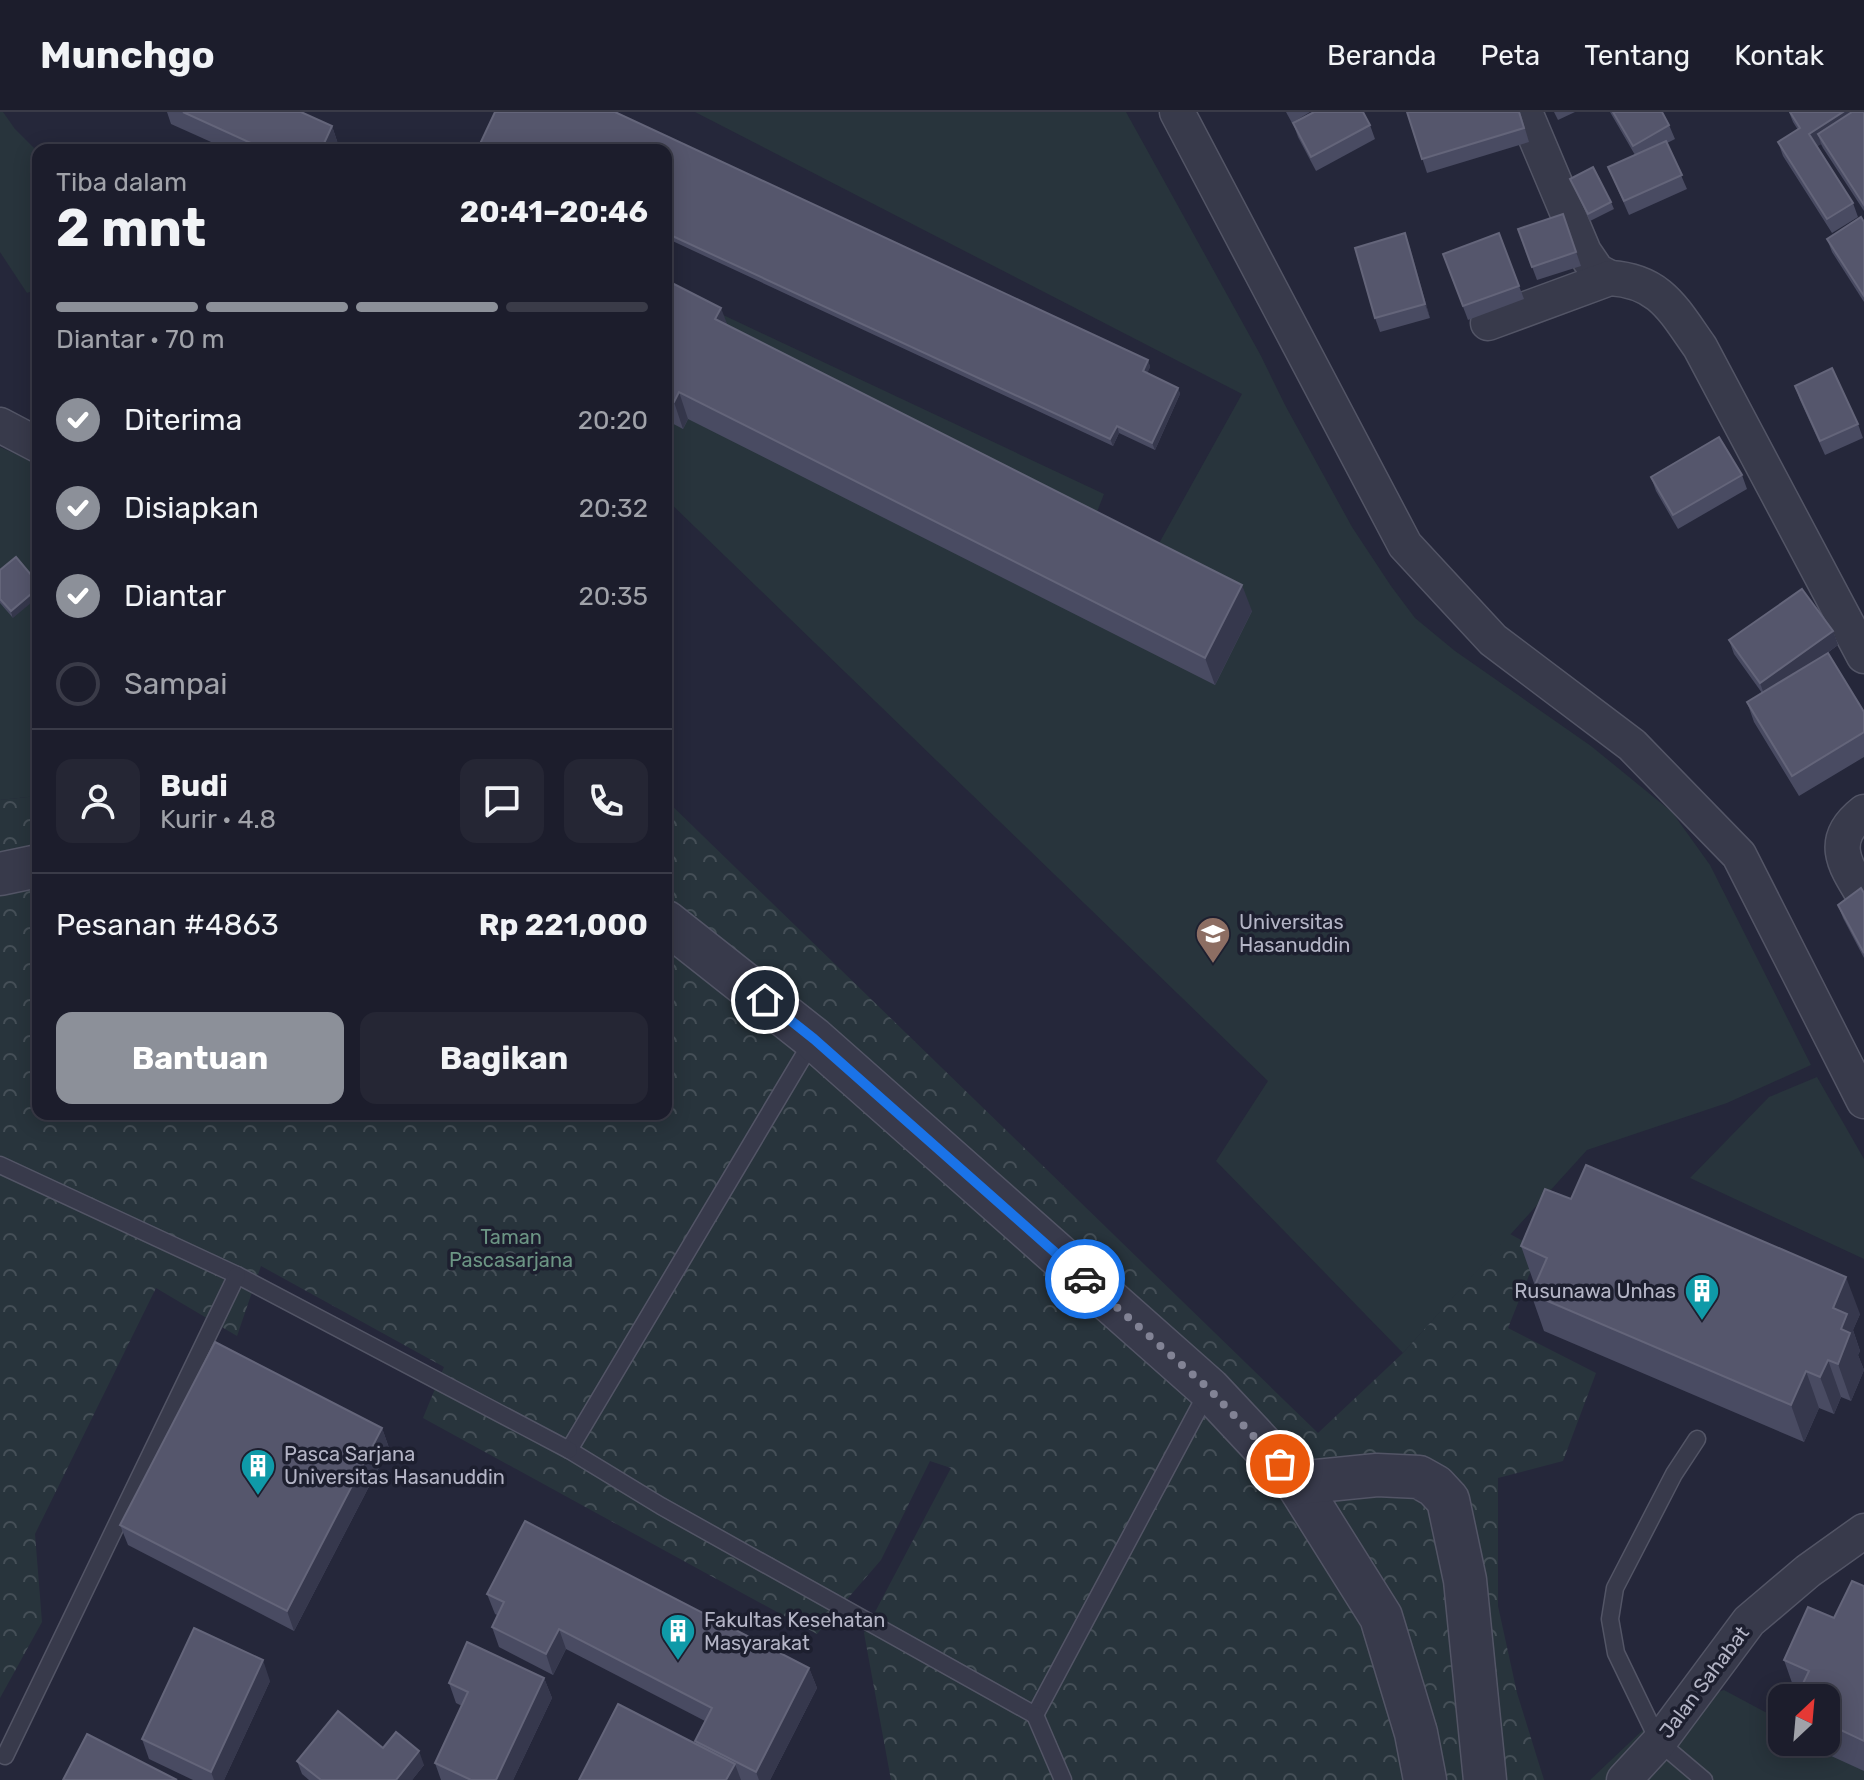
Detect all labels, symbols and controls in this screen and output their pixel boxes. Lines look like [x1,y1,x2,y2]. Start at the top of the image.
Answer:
text: Munchgo [40,32,215,78]
text: Beranda [1327,39,1436,72]
text: Peta [1480,39,1540,72]
text: Tentang [1584,39,1690,72]
text: Kontak [1734,39,1824,72]
text: Tiba dalam [56,167,187,198]
text: 20:41–20:46 [460,194,648,230]
text: 2 mnt [56,197,206,259]
text: Diantar · 70 m [56,324,225,355]
icon: check [56,398,100,442]
text: Diterima [124,402,242,438]
text: 20:20 [578,405,648,436]
icon: check [56,486,100,530]
text: Disiapkan [124,490,259,526]
text: 20:32 [579,493,648,524]
icon: check [56,574,100,618]
text: Diantar [124,578,226,614]
text: 20:35 [579,581,648,612]
text: Sampai [124,666,228,702]
button: person [56,759,140,843]
button: chat [460,759,544,843]
button: phone [564,759,648,843]
text: Budi [160,768,228,804]
text: Kurir · 4.8 [160,804,276,835]
text: Pesanan #4863 [56,907,279,943]
text: Rp 221,000 [479,907,648,943]
place label: Universitas Hasanuddin [1239,910,1350,957]
school or university icon: Universitas Hasanuddin [1194,915,1232,965]
pin [731,966,799,1034]
icon: home [743,978,787,1022]
button: Bantuan [56,1012,344,1104]
button: Bagikan [360,1012,648,1104]
park label: Taman Pascasarjana [449,1225,573,1272]
courier [1045,1239,1125,1319]
icon: car [1063,1257,1107,1301]
building icon: Rusunawa Unhas [1683,1272,1721,1322]
place label: Rusunawa Unhas [1514,1279,1676,1303]
pin [1246,1430,1314,1498]
place label: Pasca Sarjana Universitas Hasanuddin [284,1442,505,1489]
icon: bag [1258,1442,1302,1486]
building icon: Pasca Sarjana Universitas Hasanuddin [239,1447,277,1497]
place label: Fakultas Kesehatan Masyarakat [704,1608,885,1655]
building icon: Fakultas Kesehatan Masyarakat [659,1612,697,1662]
street label: Jalan Sahabat [1654,1621,1754,1743]
north arrow [1768,1684,1840,1756]
map controls [1768,1684,1840,1756]

